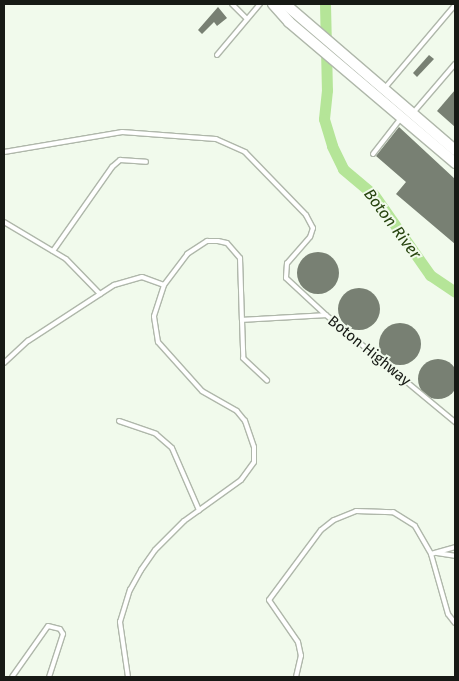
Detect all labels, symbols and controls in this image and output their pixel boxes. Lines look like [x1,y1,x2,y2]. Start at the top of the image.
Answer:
water label: Boton River [359,185,425,263]
street label: Boton Highway [324,312,414,390]

